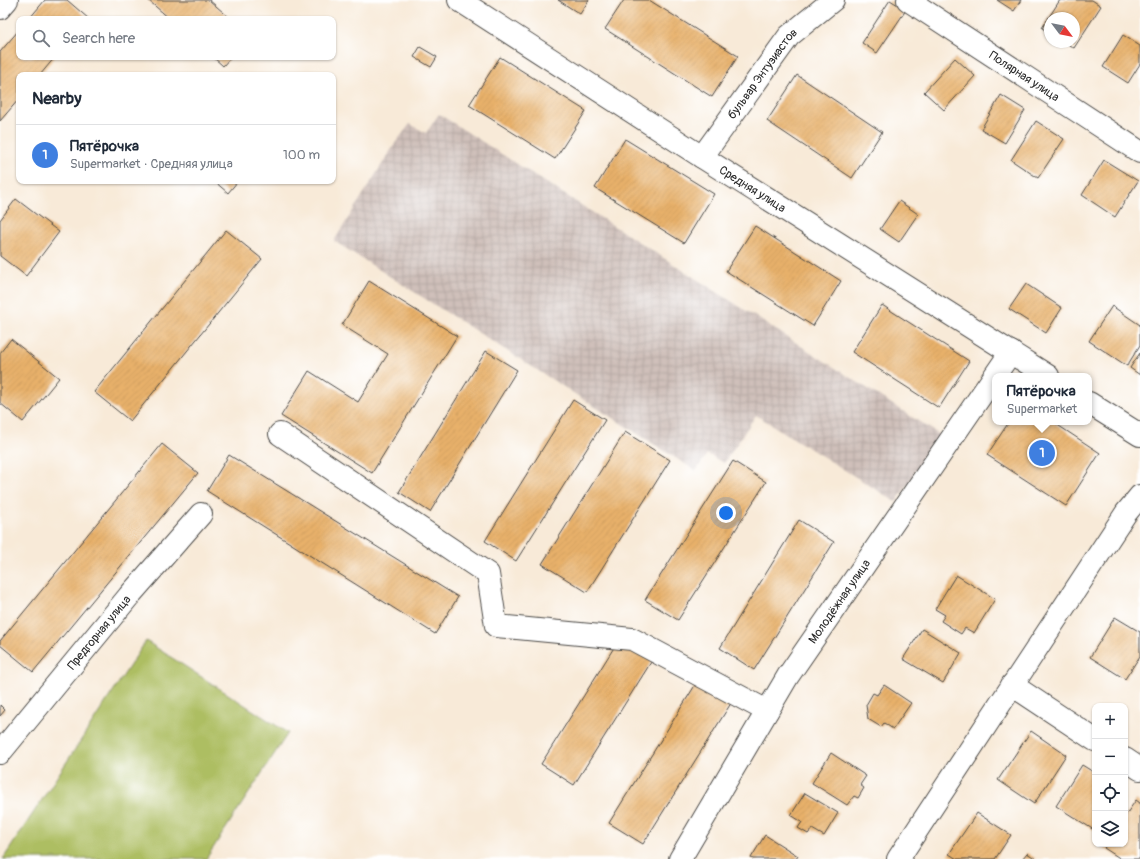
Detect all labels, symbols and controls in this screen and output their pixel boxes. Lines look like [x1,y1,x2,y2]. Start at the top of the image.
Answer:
north arrow [1044,12,1080,48]
search box [16,16,336,60]
street label: бульвар Энтузиастов [725,25,801,122]
icon: search [30,27,52,49]
text: Search here [62,29,135,48]
street label: Полярная улица [986,48,1062,105]
text: Nearby [32,88,81,109]
text: Пятёрочка [70,137,139,156]
text: 1 [42,147,48,163]
text: 100 m [283,147,320,163]
text: Supermarket · Средняя улица [70,156,233,172]
street label: Средняя улица [716,163,789,216]
popup [992,373,1092,425]
text: Пятёрочка [1007,382,1076,401]
text: Supermarket [1007,401,1077,417]
pin: 1 [1029,438,1055,468]
your location [716,503,736,523]
street label: Молодёжная улица [805,556,874,647]
street label: Предгорная улица [64,592,135,673]
map controls [1092,703,1128,847]
button: + [1092,703,1128,739]
button: − [1092,739,1128,775]
button: locate [1092,775,1128,811]
button: layers [1092,811,1128,847]

